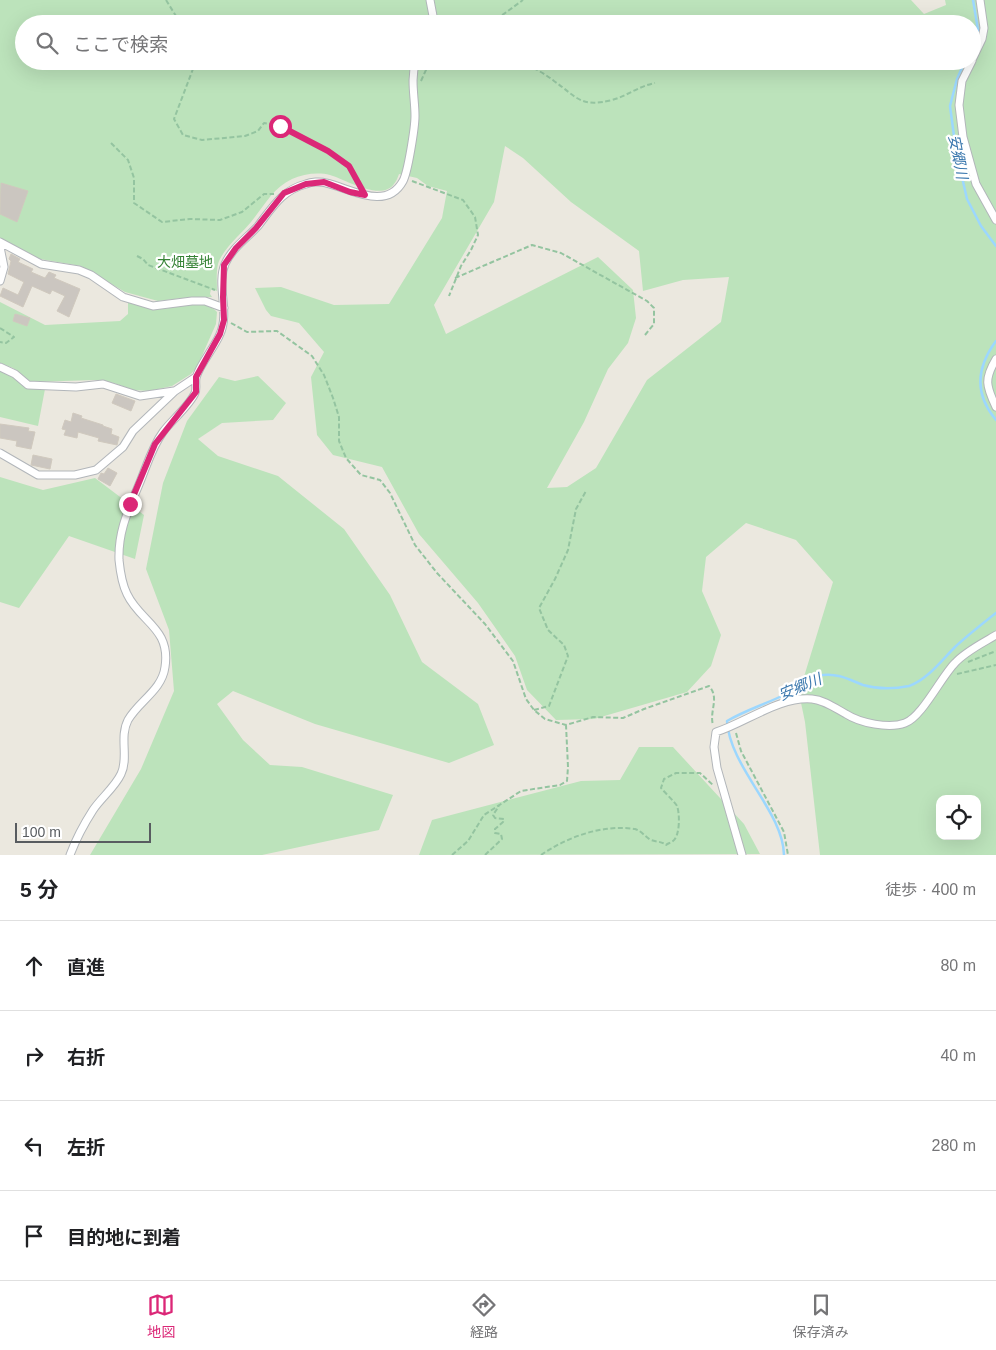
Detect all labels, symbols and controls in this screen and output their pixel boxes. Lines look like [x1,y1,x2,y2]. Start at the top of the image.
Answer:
search box [15,15,981,70]
icon: search [33,29,61,57]
text: ここで検索 [73,34,168,55]
route start [269,115,292,138]
water label: 安郷川 [946,133,972,183]
park label: 大畑墓地 [157,254,213,270]
route end [119,493,142,516]
water label: 安郷川 [776,669,826,703]
map controls [936,795,981,840]
button: locate [936,795,981,840]
scale bar [15,820,151,843]
text: 100 m [22,824,61,840]
text: 5 分 [20,878,59,901]
text: 徒歩 · 400 m [885,881,976,898]
icon: ahead [20,952,48,980]
text: 直進 [67,957,105,978]
text: 80 m [940,957,976,974]
icon: right [20,1042,48,1070]
text: 右折 [67,1047,105,1068]
text: 40 m [940,1047,976,1064]
icon: left [20,1132,48,1160]
text: 左折 [67,1137,105,1158]
text: 280 m [932,1137,976,1154]
icon: arrive [20,1222,48,1250]
text: 目的地に到着 [67,1227,181,1248]
tab: 地図 [147,1291,175,1341]
tab: 経路 [470,1291,498,1341]
tab: 保存済み [793,1291,849,1341]

